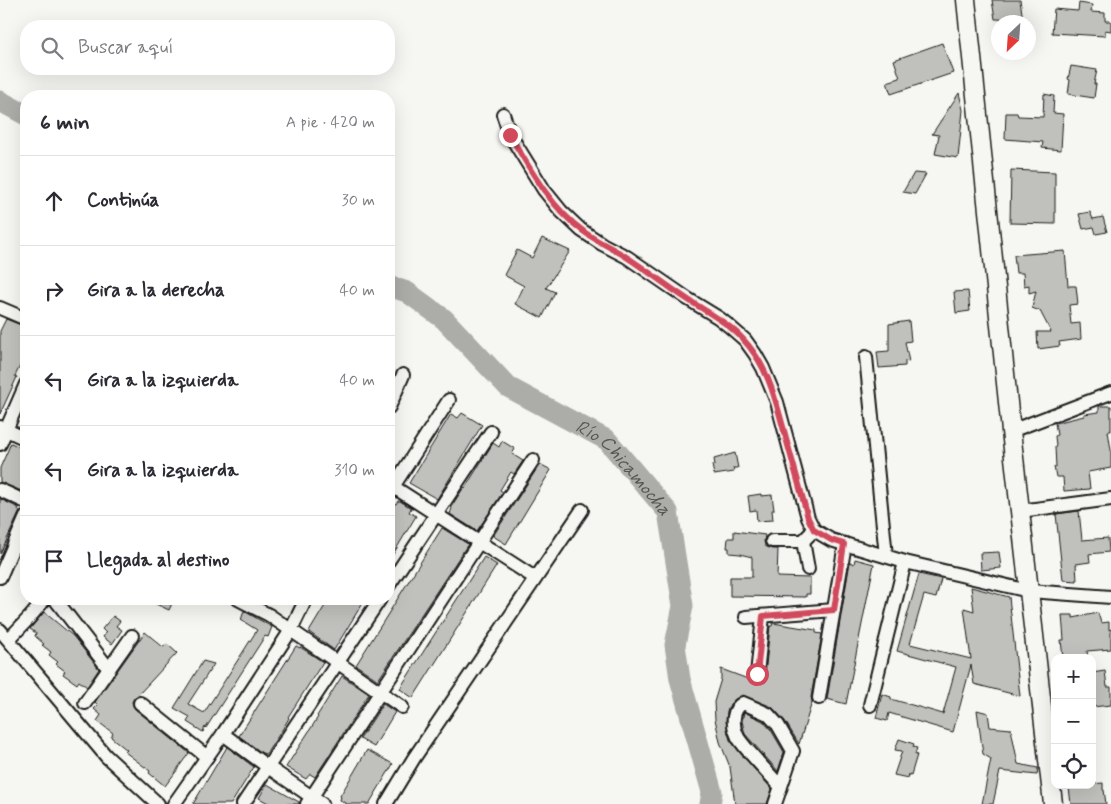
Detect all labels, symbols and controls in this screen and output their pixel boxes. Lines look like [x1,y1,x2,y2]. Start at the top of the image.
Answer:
north arrow [991,15,1036,60]
search box [20,20,395,75]
icon: search [38,34,66,62]
text: Buscar aquí [78,35,173,60]
text: 6 min [40,109,90,137]
text: A pie · 420 m [286,112,375,133]
route end [499,124,522,147]
icon: ahead [40,187,68,215]
text: Continúa [87,188,159,213]
text: 30 m [342,190,375,211]
icon: right [40,277,68,305]
text: Gira a la derecha [87,278,225,303]
text: 40 m [339,280,375,301]
icon: left [40,367,68,395]
text: Gira a la izquierda [87,368,238,393]
text: 40 m [339,370,375,391]
water label: Río Chicamocha [571,415,677,521]
icon: left [40,457,68,485]
text: Gira a la izquierda [87,458,238,483]
text: 310 m [334,460,375,481]
icon: arrive [40,547,68,575]
text: Llegada al destino [87,548,229,573]
map controls [1051,654,1096,789]
button: + [1051,654,1096,699]
route start [746,663,769,686]
button: − [1051,699,1096,744]
button: locate [1051,744,1096,789]

